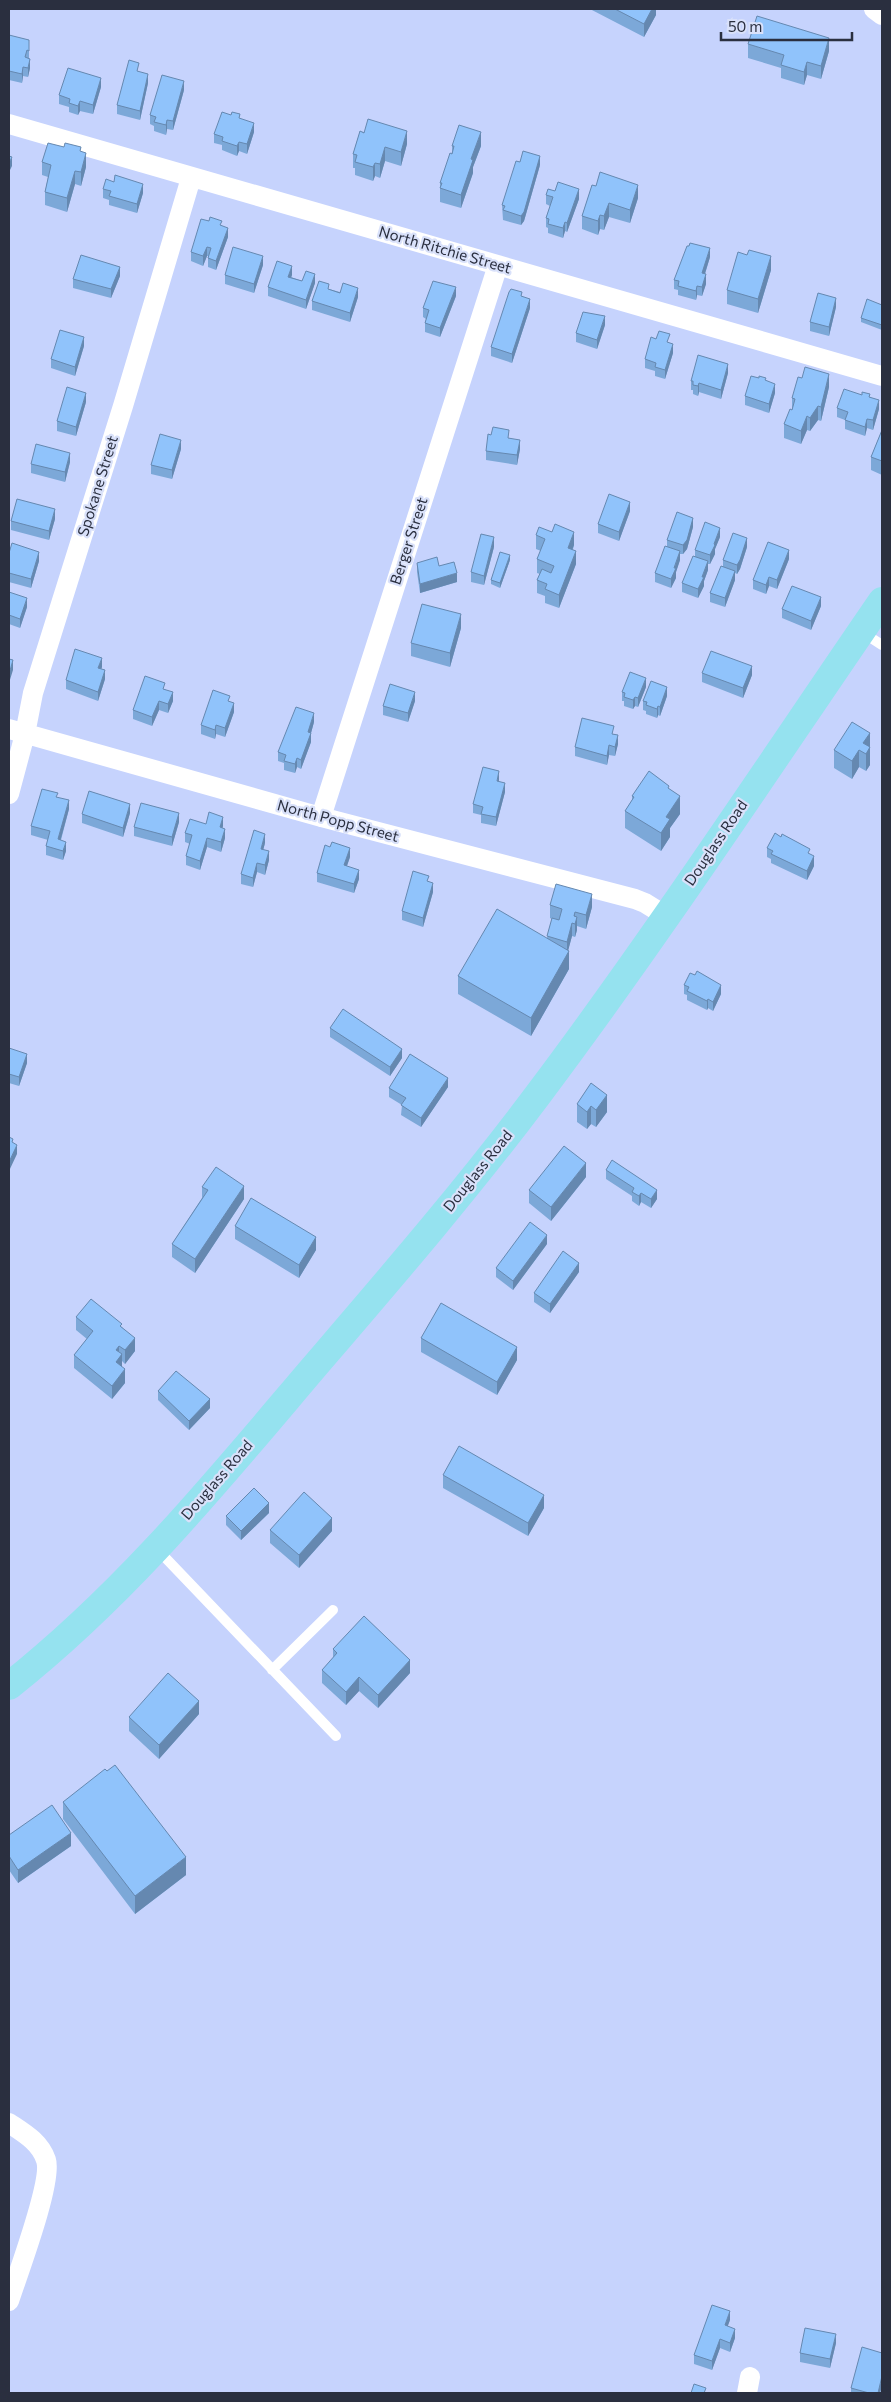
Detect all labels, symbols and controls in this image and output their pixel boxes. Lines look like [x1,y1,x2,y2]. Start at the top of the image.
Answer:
scale bar [721,10,852,42]
text: 50 m [728,17,762,35]
street label: North Ritchie Street [377,222,514,277]
street label: Spokane Street [73,433,121,538]
street label: Berger Street [385,495,431,587]
street label: North Popp Street [276,795,401,845]
street label: Douglass Road [680,796,751,889]
street label: Douglass Road [439,1126,516,1215]
street label: Douglass Road [177,1436,256,1523]

